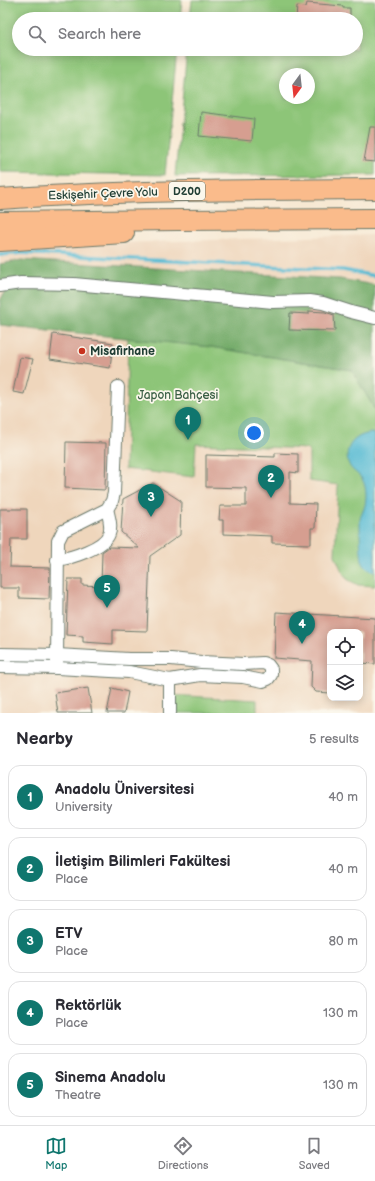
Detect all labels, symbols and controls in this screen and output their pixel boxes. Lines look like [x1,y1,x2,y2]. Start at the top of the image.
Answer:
search box [12,12,363,56]
icon: search [26,23,48,45]
text: Search here [58,25,141,44]
north arrow [279,68,315,104]
road number: D200 [169,182,205,200]
street label: Eskişehir Çevre Yolu [48,185,158,203]
place label: Misafirhane [90,344,155,359]
marker: Misafirhane [77,346,87,356]
park label: Japon Bahçesi [138,388,218,403]
pin: 1 [175,407,201,440]
your location [244,423,264,443]
pin: 2 [258,465,284,498]
pin: 3 [138,484,164,517]
pin: 5 [94,575,120,608]
pin: 4 [289,611,315,644]
map controls [327,629,363,701]
button: locate [327,629,363,665]
button: layers [327,665,363,701]
text: Nearby [16,729,73,749]
text: 5 results [309,731,359,747]
text: Anadolu Üniversitesi [55,780,194,799]
text: 1 [27,789,33,805]
text: 40 m [328,789,358,805]
text: University [55,799,112,815]
text: İletişim Bilimleri Fakültesi [55,852,230,871]
text: 2 [26,861,34,877]
text: 40 m [328,861,358,877]
text: Place [55,871,88,887]
text: ETV [55,924,83,943]
text: 3 [26,933,34,949]
text: 80 m [329,933,358,949]
text: Place [55,943,88,959]
text: Rektörlük [55,996,121,1015]
text: 4 [26,1005,34,1021]
text: 130 m [323,1005,358,1021]
text: Place [55,1015,88,1031]
text: Sinema Anadolu [55,1068,166,1087]
text: 5 [26,1077,34,1093]
text: 130 m [323,1077,358,1093]
text: Theatre [55,1087,101,1103]
tab: Map [45,1135,67,1172]
tab: Directions [158,1135,208,1172]
tab: Saved [299,1135,330,1172]

